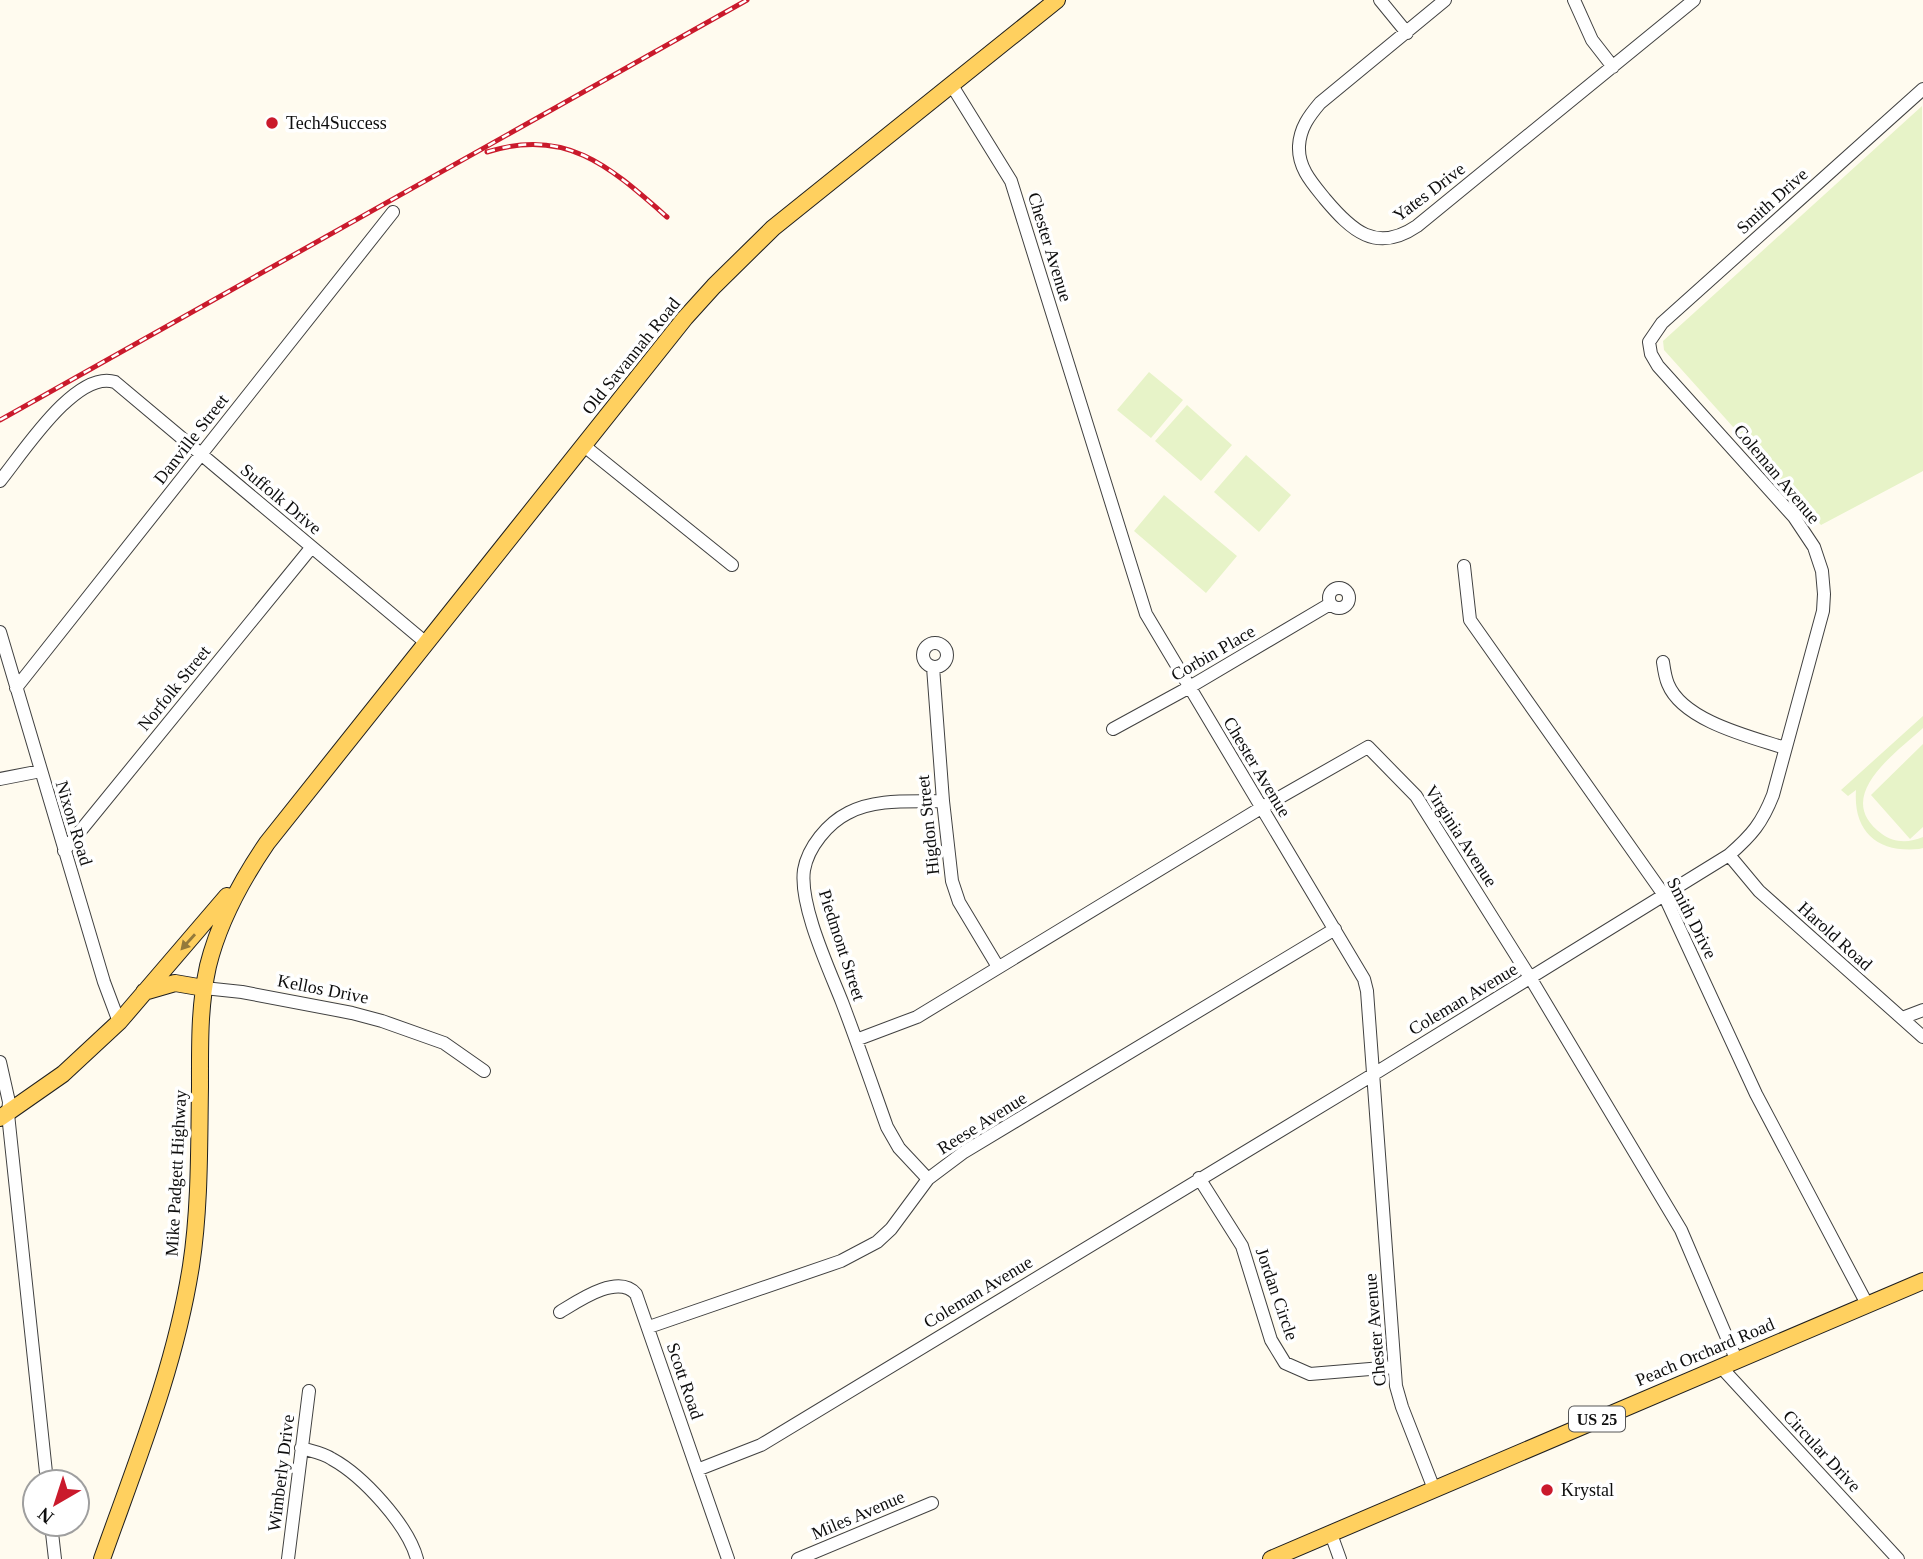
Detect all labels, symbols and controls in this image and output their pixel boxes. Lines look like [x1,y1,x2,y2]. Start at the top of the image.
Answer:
place label: Tech4Success [286,113,387,133]
marker: Tech4Success [264,115,280,131]
street label: Yates Drive [1389,159,1469,225]
street label: Smith Drive [1732,164,1812,238]
street label: Chester Avenue [1024,190,1076,304]
street label: Old Savannah Road [578,294,684,418]
street label: Danville Street [150,390,232,488]
street label: Coleman Avenue [1730,420,1824,528]
street label: Suffolk Drive [237,459,325,539]
street label: Corbin Place [1168,621,1258,685]
street label: Norfolk Street [134,641,214,735]
street label: Chester Avenue [1219,713,1295,821]
street label: Higdon Street [913,774,943,876]
street label: Nixon Road [52,778,96,868]
street label: Virginia Avenue [1421,782,1501,890]
street label: Smith Drive [1663,874,1721,962]
street label: Piedmont Street [815,887,869,1003]
street label: Harold Road [1794,898,1876,974]
one-way arrow [180,933,196,951]
street label: Coleman Avenue [1405,959,1521,1039]
street label: Kellos Drive [276,970,370,1008]
street label: Reese Avenue [934,1088,1030,1158]
street label: Mike Padgett Highway [162,1089,190,1257]
street label: Jordan Circle [1252,1245,1302,1343]
street label: Coleman Avenue [920,1252,1036,1332]
street label: Chester Avenue [1360,1273,1390,1387]
street label: Peach Orchard Road [1633,1314,1777,1390]
street label: Scott Road [663,1340,707,1422]
road number: US 25 [1569,1406,1625,1432]
street label: Circular Drive [1779,1406,1865,1496]
street label: Wimberly Drive [264,1413,298,1533]
north arrow [21,1468,91,1538]
place label: Krystal [1561,1480,1614,1500]
marker: Krystal [1539,1482,1555,1498]
street label: Miles Avenue [808,1486,908,1544]
text: N [33,1503,58,1528]

